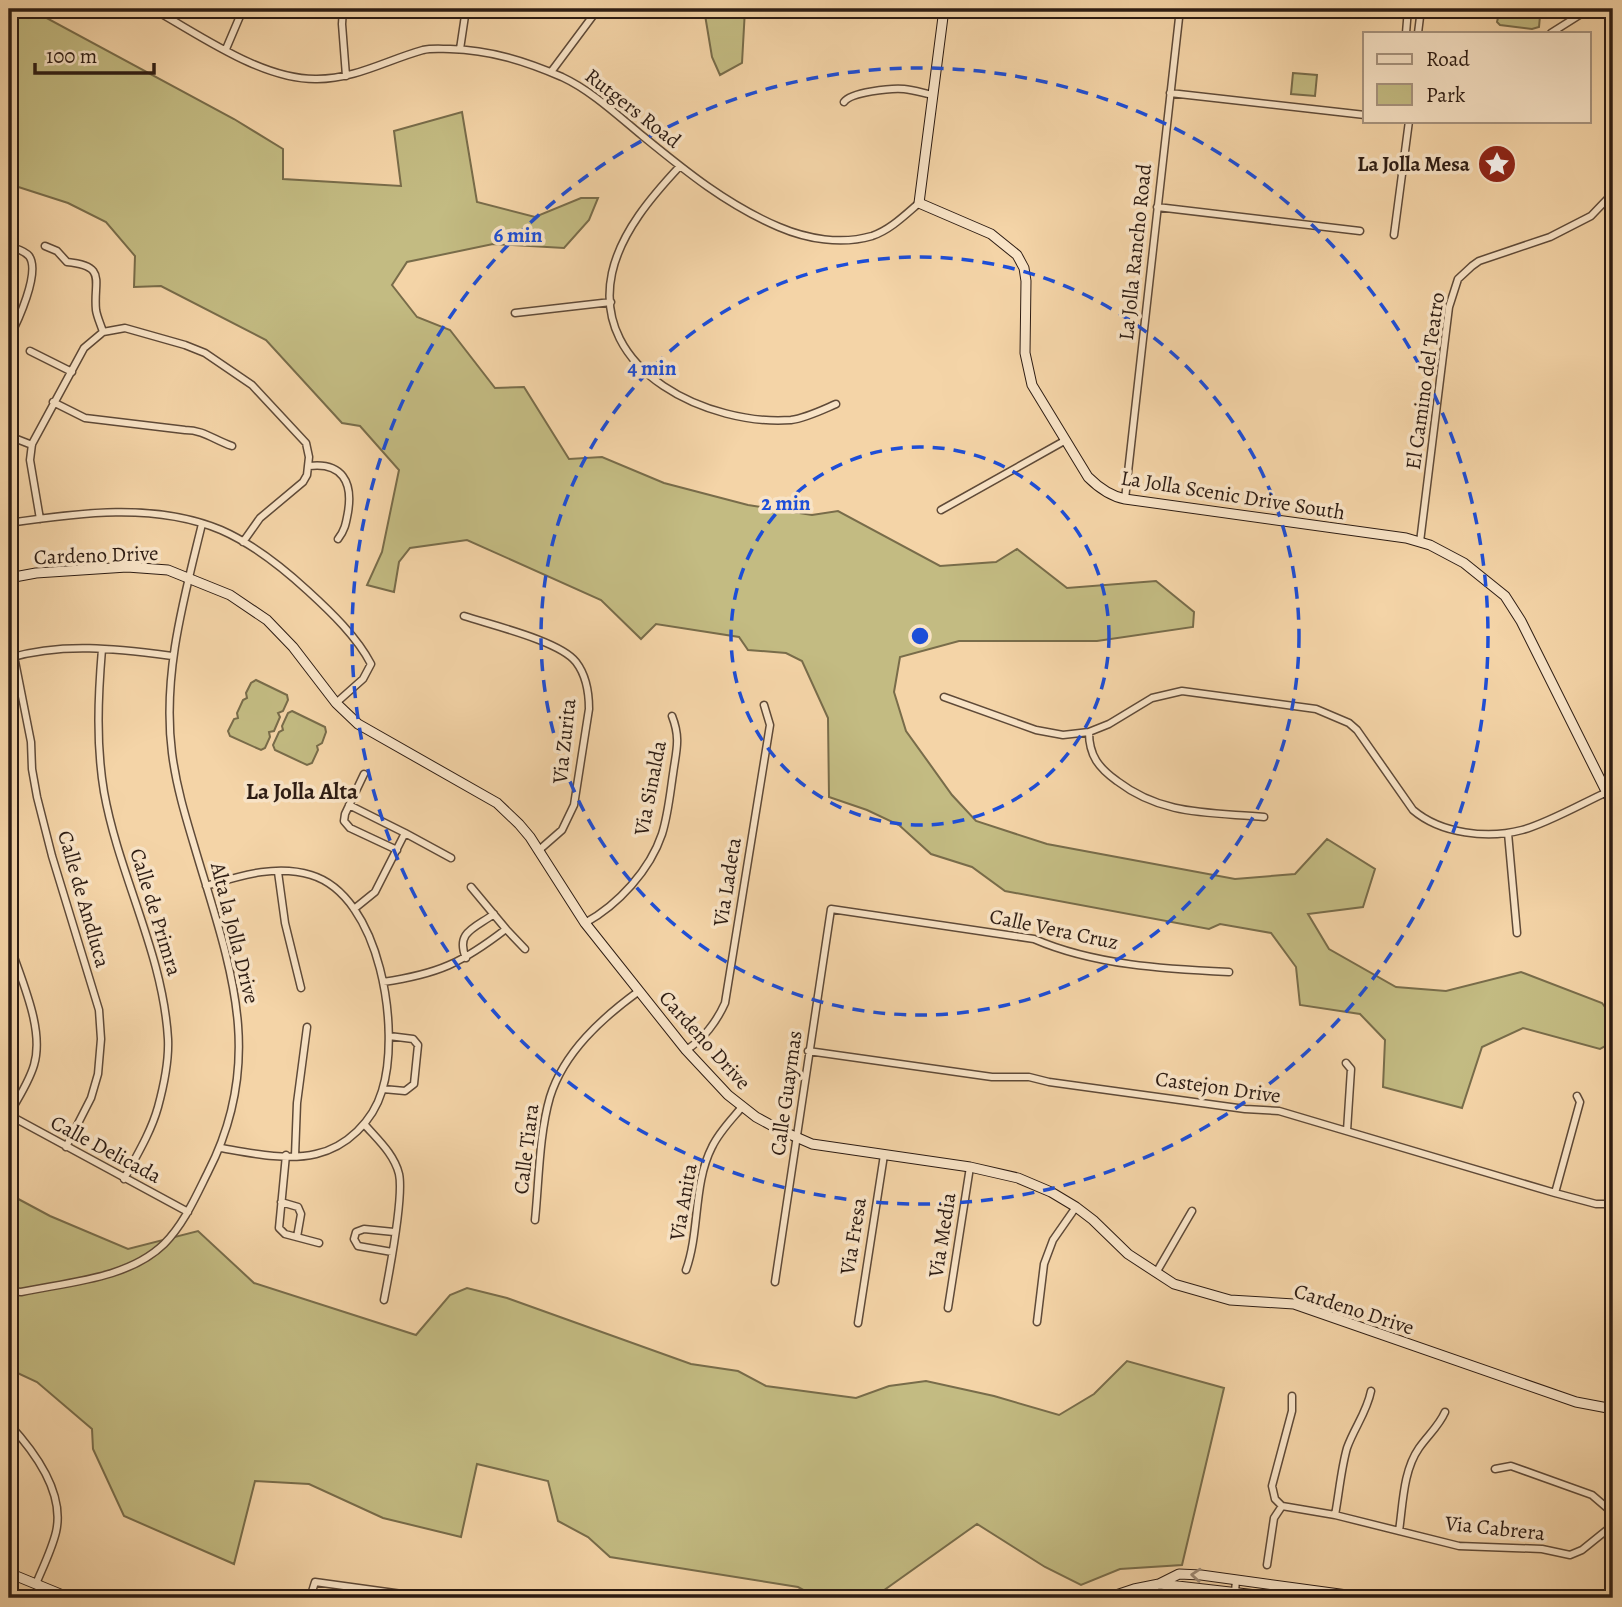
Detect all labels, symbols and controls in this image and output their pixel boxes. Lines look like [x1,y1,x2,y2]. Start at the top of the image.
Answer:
scale bar [35,32,154,76]
legend [1363,32,1590,122]
text: 100 m [46,42,97,70]
text: Road [1426,45,1470,73]
street label: Rutgers Road [579,62,687,155]
text: Park [1426,81,1466,109]
place icon: La Jolla Mesa [1476,143,1518,185]
place label: La Jolla Mesa [1357,150,1471,178]
street label: La Jolla Rancho Road [1112,162,1158,342]
text: 6 min [494,221,543,249]
street label: El Camino del Teatro [1399,291,1451,471]
text: 4 min [627,354,677,382]
street label: La Jolla Scenic Drive South [1119,463,1347,527]
text: 2 min [761,489,811,517]
street label: Cardeno Drive [33,539,159,571]
centre of rings [908,624,932,648]
street label: Via Zurita [545,697,582,786]
street label: Via Sinalda [627,738,673,839]
district label: La Jolla Alta [246,776,358,807]
street label: Calle de Andluca [51,827,117,971]
street label: Via Ladeta [706,835,748,929]
street label: Calle de Primra [123,845,189,979]
street label: Alta la Jolla Drive [204,858,266,1007]
street label: Calle Vera Cruz [987,902,1121,956]
street label: Cardeno Drive [653,984,757,1096]
street label: Calle Guaymas [763,1029,809,1157]
street label: Castejon Drive [1154,1064,1282,1110]
street label: Calle Tiara [507,1102,545,1196]
street label: Calle Delicada [46,1108,166,1190]
street label: Via Anita [662,1161,704,1244]
street label: Via Media [921,1190,963,1280]
street label: Via Fresa [833,1195,873,1278]
street label: Cardeno Drive [1290,1276,1418,1342]
street label: Via Cabrera [1443,1509,1547,1547]
one-way arrow [1191,1568,1202,1583]

